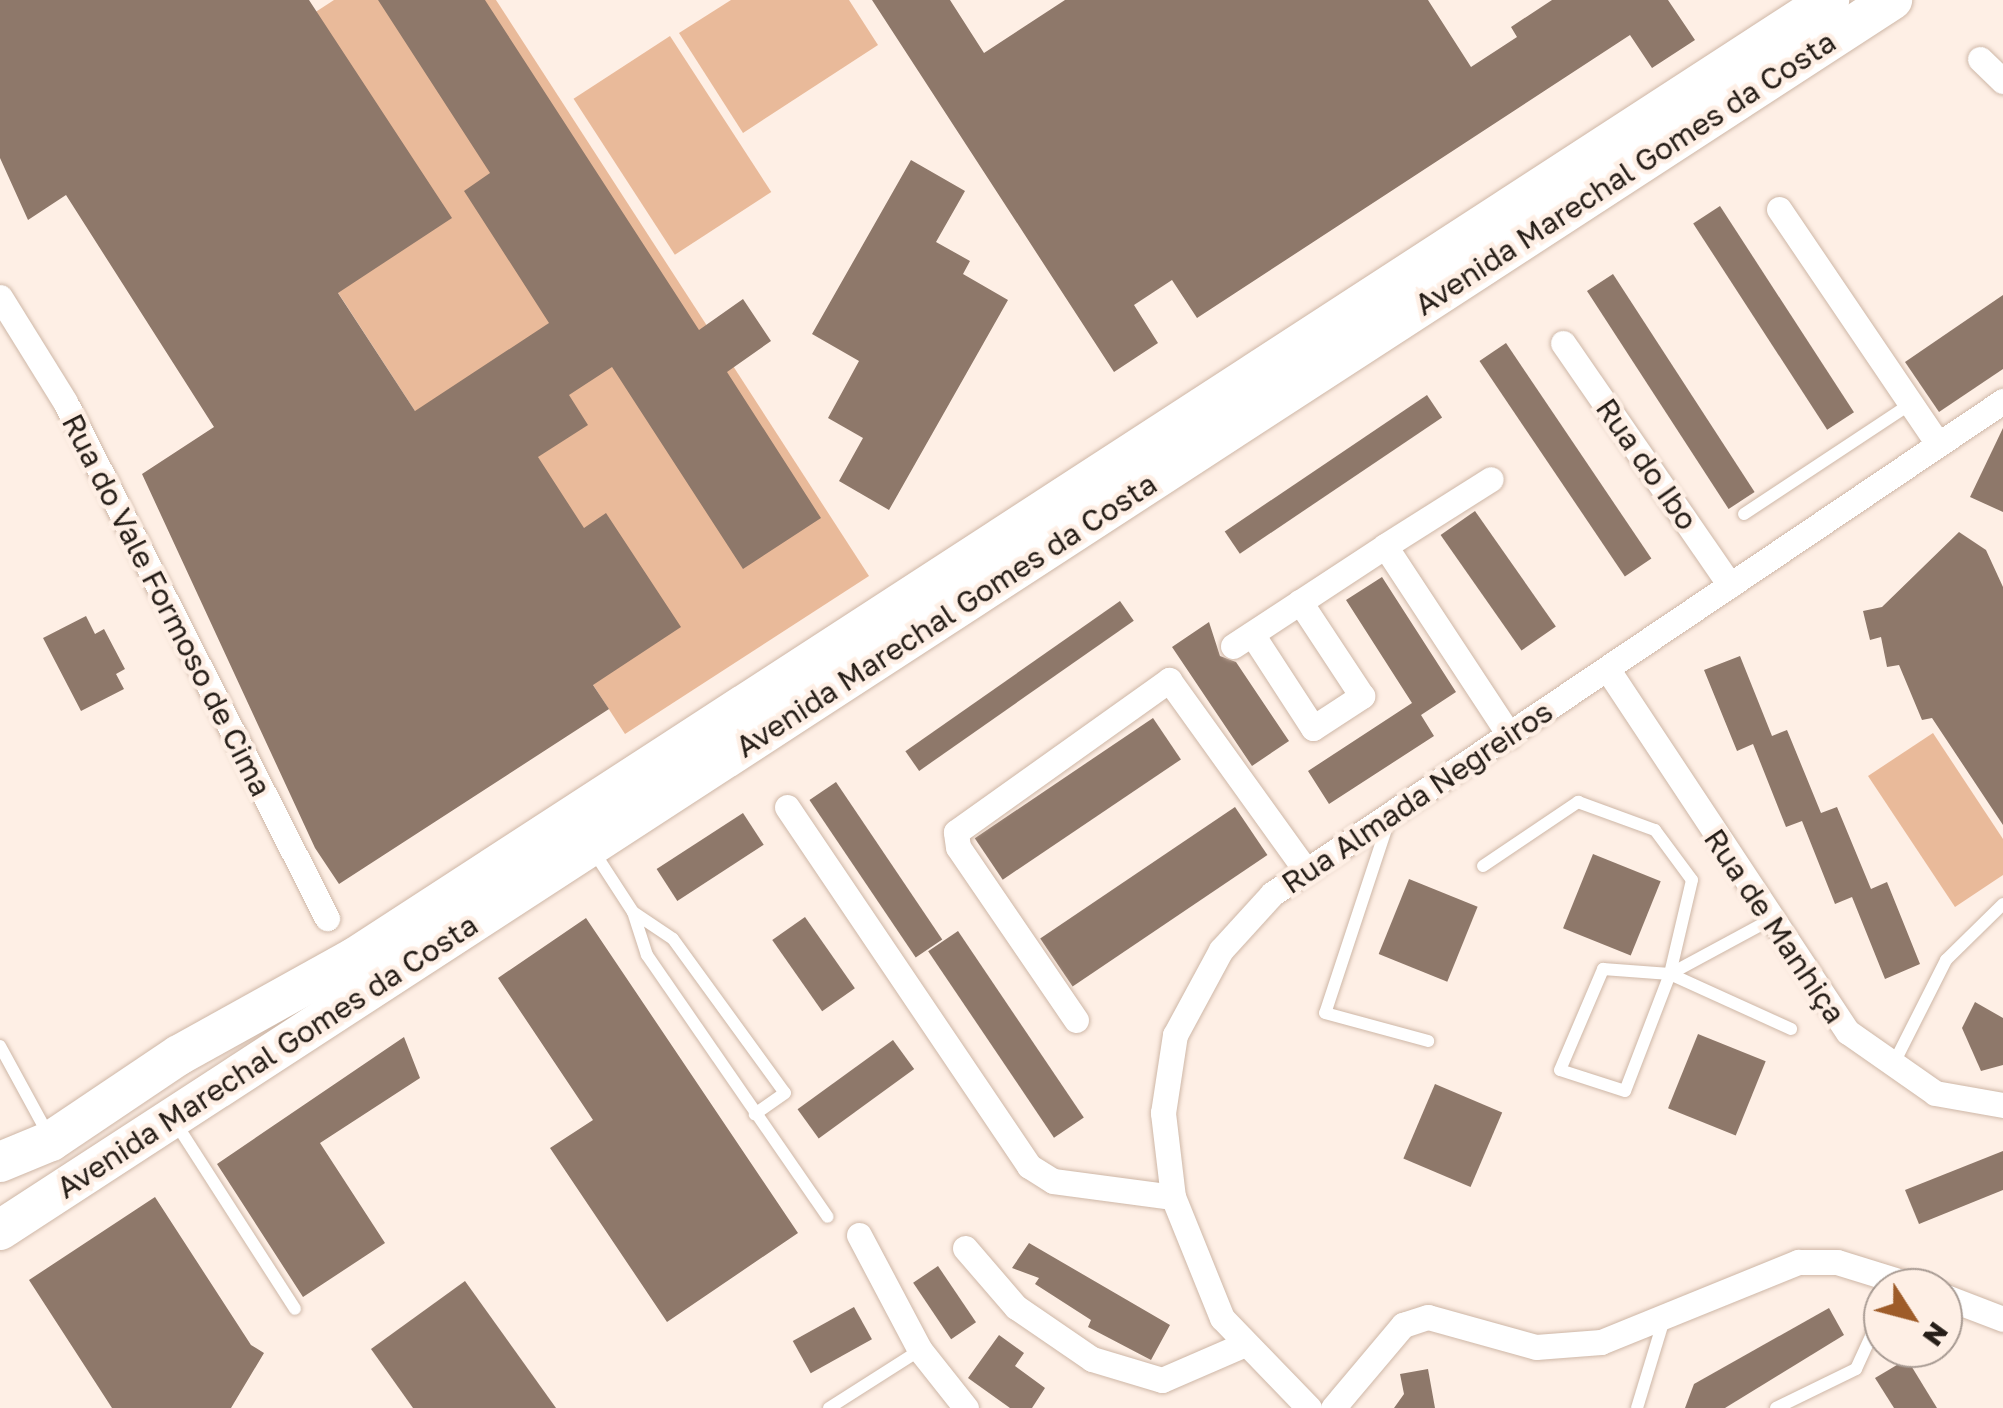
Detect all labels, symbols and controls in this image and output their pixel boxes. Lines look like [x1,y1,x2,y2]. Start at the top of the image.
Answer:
street label: Avenida Marechal Gomes da Costa [1408,23,1842,323]
street label: Rua do Ibo [1589,391,1705,537]
street label: Rua do Vale Formoso de Cima [55,408,279,802]
street label: Avenida Marechal Gomes da Costa [729,465,1163,765]
street label: Rua Almada Negreiros [1275,693,1559,901]
street label: Rua de Manhiça [1697,822,1853,1030]
street label: Avenida Marechal Gomes da Costa [50,906,484,1206]
north arrow [1863,1268,1963,1368]
text: N [1916,1316,1956,1353]

